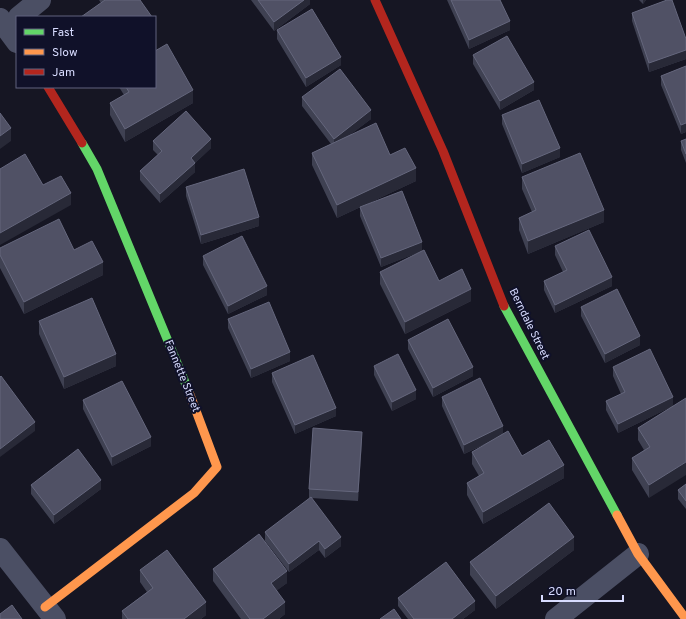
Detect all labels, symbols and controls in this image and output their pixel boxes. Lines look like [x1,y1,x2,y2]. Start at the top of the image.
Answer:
legend [16,16,156,88]
text: Fast [52,25,74,41]
text: Slow [52,45,78,61]
text: Jam [52,65,75,81]
street label: Berndale Street [506,286,552,362]
street label: Fannette Street [161,338,203,414]
scale bar [542,577,623,603]
text: 20 m [548,584,576,600]

